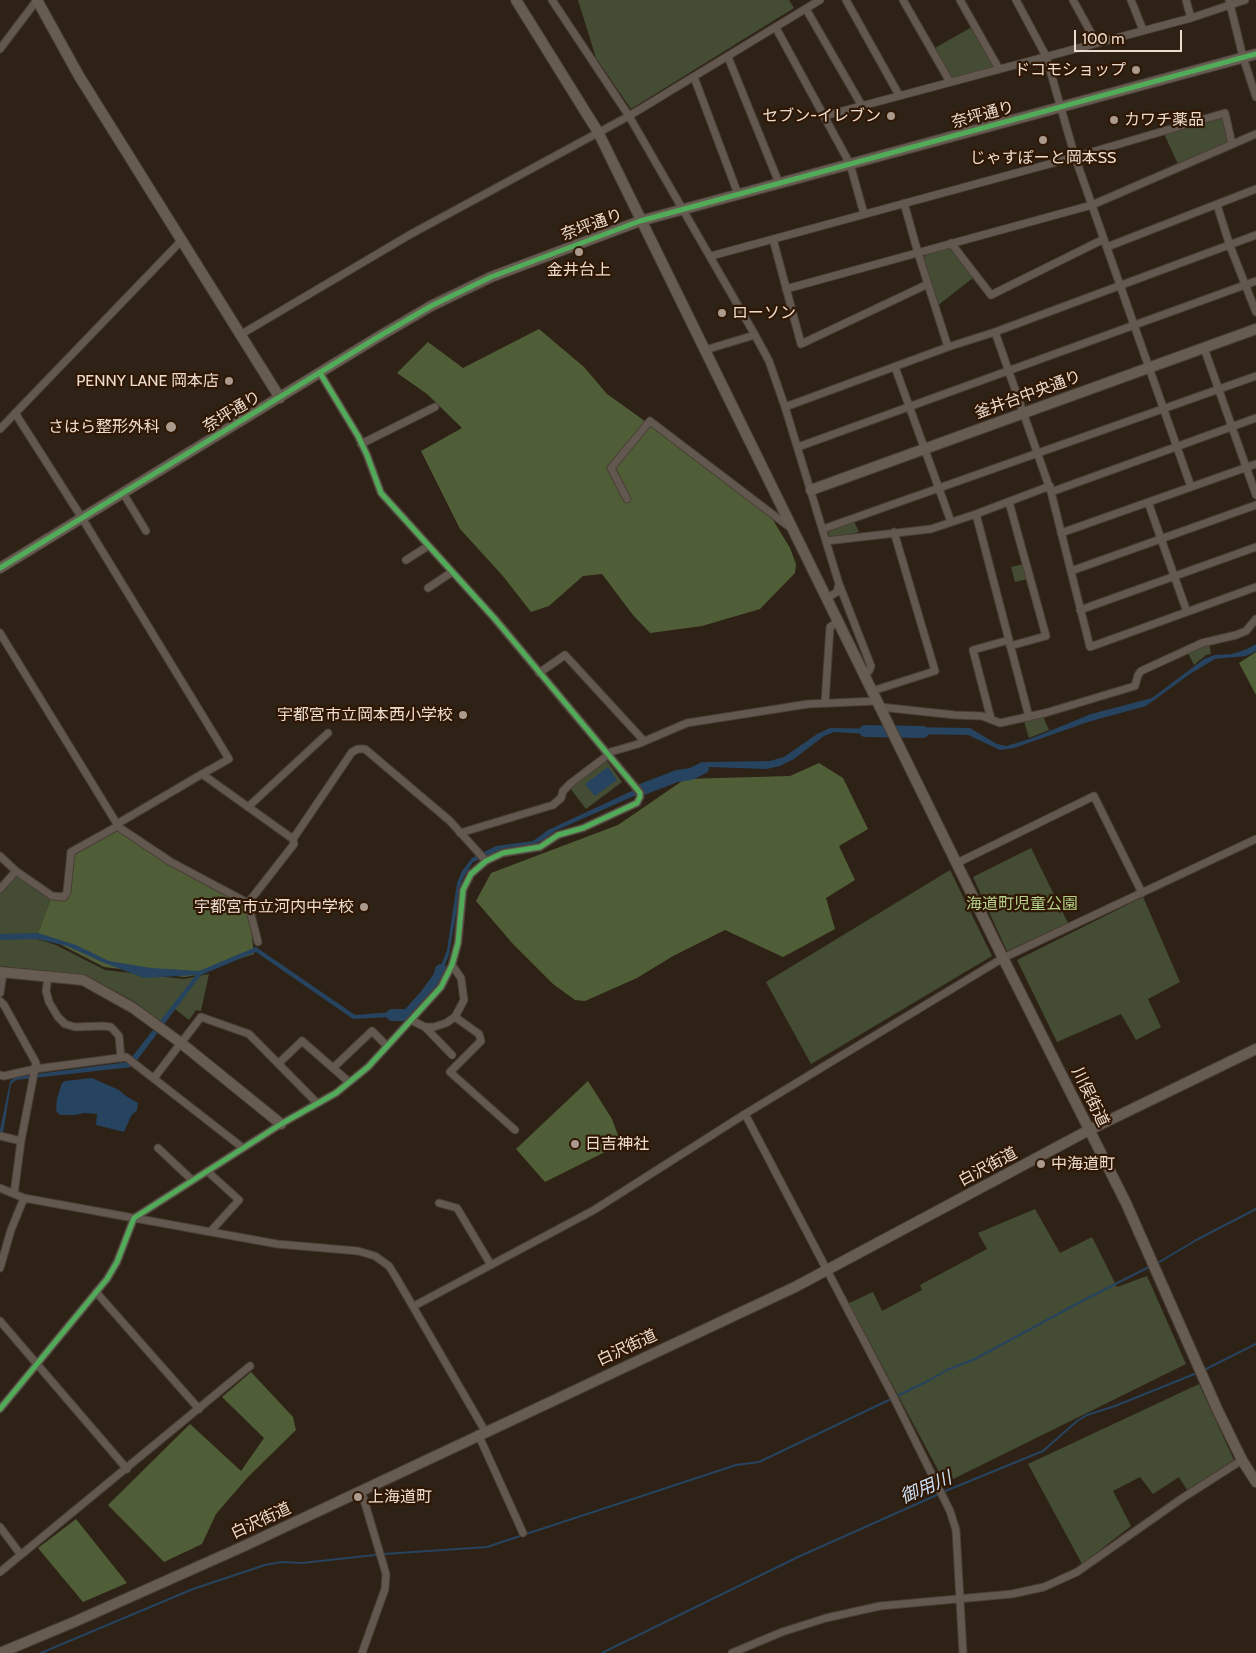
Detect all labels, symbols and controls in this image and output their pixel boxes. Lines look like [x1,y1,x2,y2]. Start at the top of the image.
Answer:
scale bar [1076,20,1184,52]
text: 100 m [1082,30,1124,48]
place label: ドコモショップ [1014,60,1126,80]
marker: ドコモショップ [1130,64,1142,76]
street label: 奈坪通り [950,97,1016,133]
place label: セブン-イレブン [762,106,881,126]
marker: セブン-イレブン [885,110,897,122]
place label: カワチ薬品 [1124,110,1204,130]
marker: カワチ薬品 [1108,114,1120,126]
marker: じゃすぽーと岡本SS [1037,134,1049,146]
place label: じゃすぽーと岡本SS [970,148,1116,168]
street label: 奈坪通り [559,205,625,245]
marker: 金井台上 [573,246,585,258]
place label: 金井台上 [547,260,611,280]
place label: ローソン [732,303,796,323]
marker: ローソン [716,307,728,319]
street label: 釜井台中央通り [972,367,1084,423]
place label: PENNY LANE 岡本店 [76,371,219,391]
marker: PENNY LANE 岡本店 [223,375,235,387]
street label: 奈坪通り [200,387,264,437]
place label: さはら整形外科 [48,417,160,437]
marker: さはら整形外科 [164,420,178,434]
place label: 宇都宮市立岡本西小学校 [277,705,453,725]
marker: 宇都宮市立岡本西小学校 [457,709,469,721]
park label: 海道町児童公園 [966,894,1078,914]
place label: 宇都宮市立河内中学校 [194,897,354,917]
marker: 宇都宮市立河内中学校 [358,901,370,913]
street label: 川俣街道 [1067,1064,1113,1130]
place label: 日吉神社 [585,1134,649,1154]
marker: 日吉神社 [569,1138,581,1150]
street label: 白沢街道 [955,1144,1021,1190]
place label: 中海道町 [1051,1154,1115,1174]
marker: 中海道町 [1035,1158,1047,1170]
street label: 白沢街道 [594,1326,660,1370]
water label: 御用川 [897,1468,955,1508]
place label: 上海道町 [368,1487,432,1507]
marker: 上海道町 [352,1491,364,1503]
street label: 白沢街道 [228,1499,294,1543]

